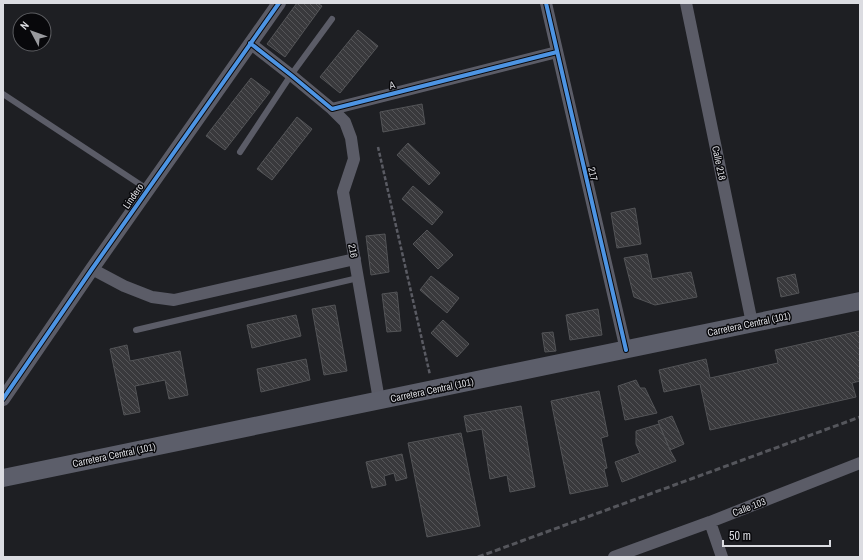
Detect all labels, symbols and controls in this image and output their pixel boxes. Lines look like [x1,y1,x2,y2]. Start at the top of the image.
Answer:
north arrow [12,12,52,52]
text: N [17,18,32,32]
street label: A [387,78,397,92]
street label: Calle 218 [709,145,729,182]
street label: 217 [585,166,601,183]
street label: Lindero [120,181,147,211]
street label: 216 [345,243,361,259]
street label: Carretera Central (101) [706,309,792,339]
street label: Carretera Central (101) [389,375,475,405]
street label: Carretera Central (101) [71,440,157,470]
street label: Calle 103 [731,495,768,519]
scale bar [723,522,830,548]
text: 50 m [729,528,751,544]

